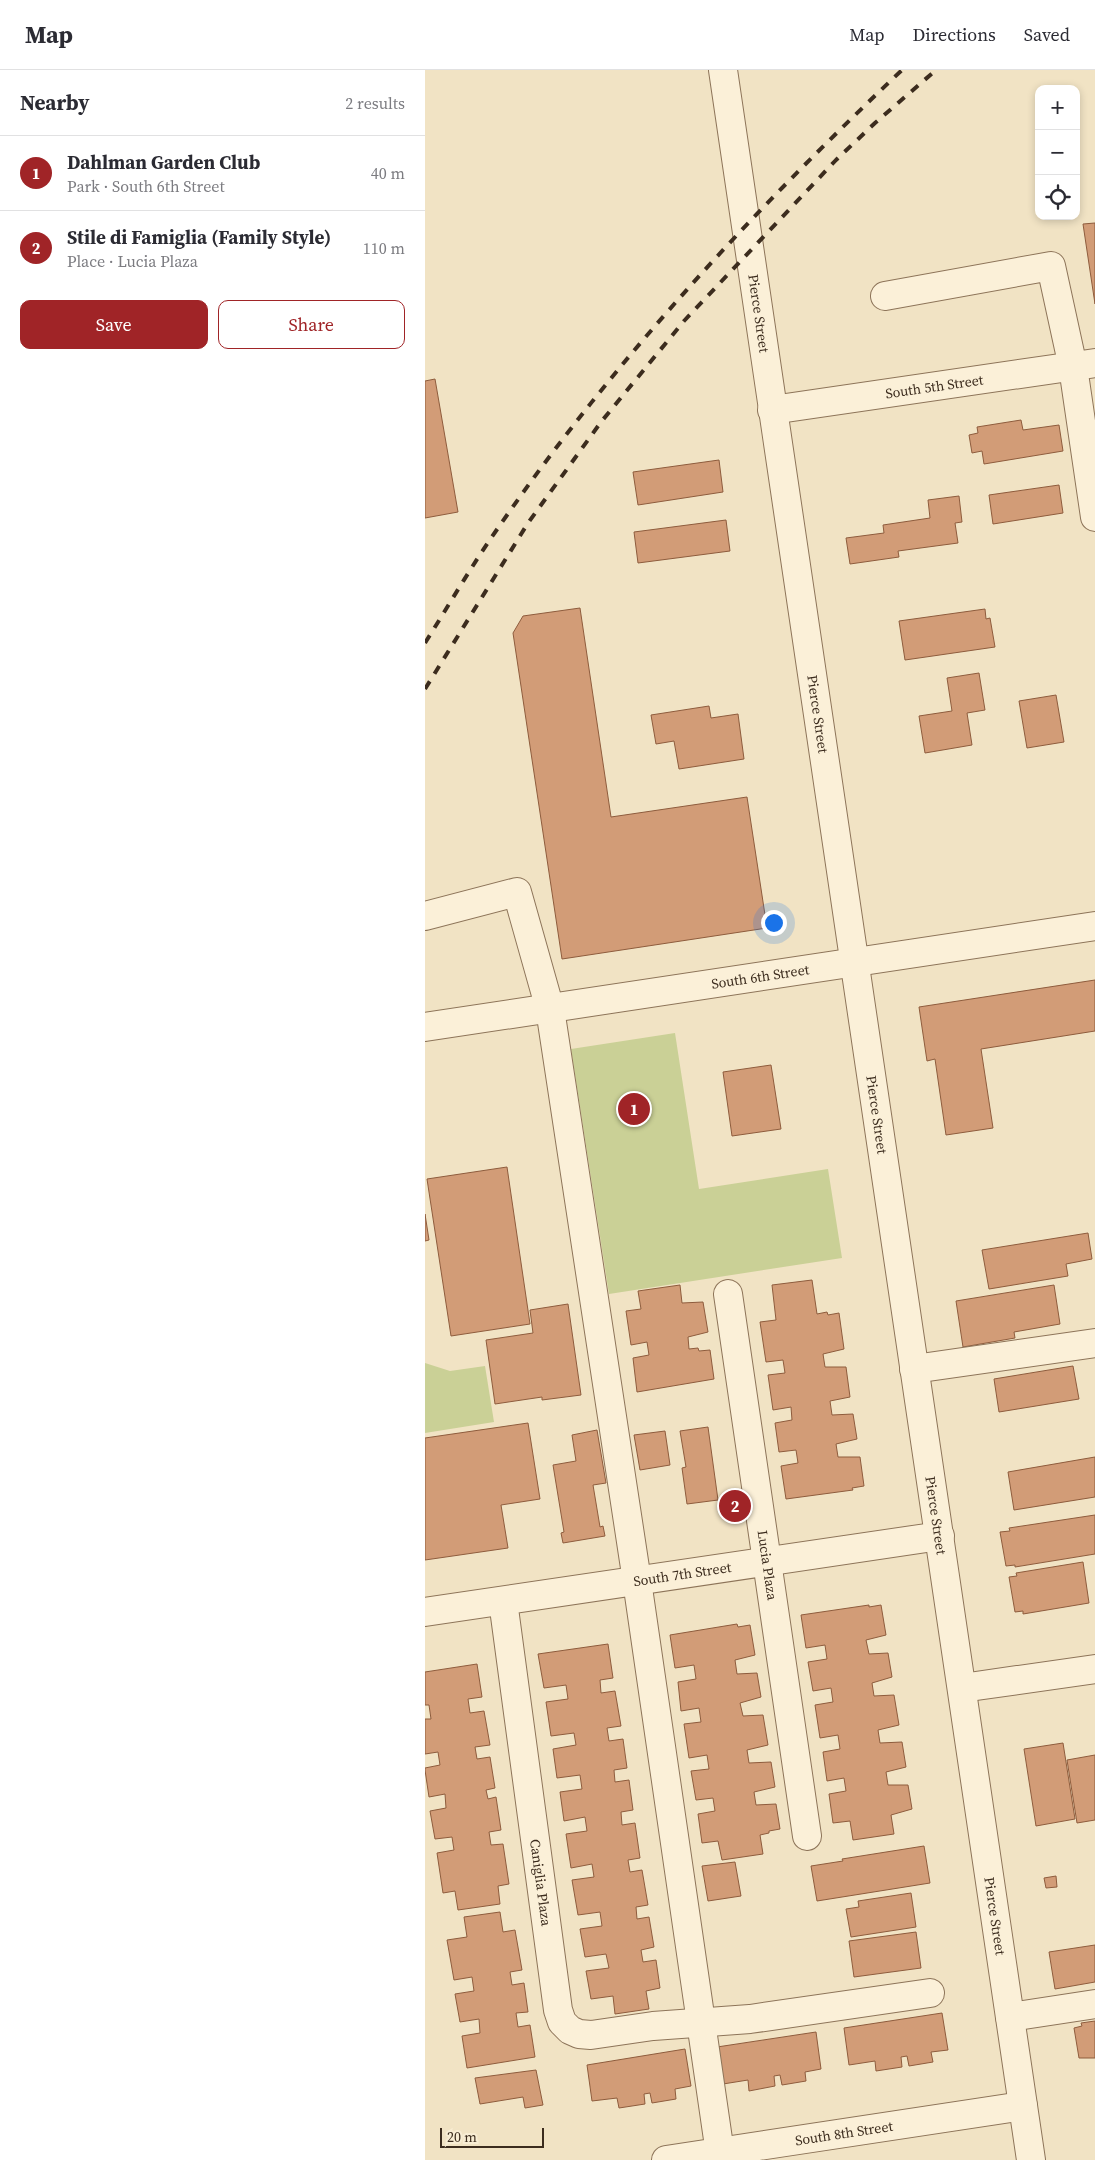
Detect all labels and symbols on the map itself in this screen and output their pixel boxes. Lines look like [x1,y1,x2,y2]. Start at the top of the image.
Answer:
street label: Pierce Street [743,273,775,354]
street label: South 5th Street [884,369,985,403]
street label: Pierce Street [802,674,834,755]
your location [761,910,787,936]
street label: South 6th Street [710,959,811,994]
street label: Pierce Street [861,1074,893,1156]
pin: 1 [618,1090,650,1128]
street label: Pierce Street [920,1475,952,1556]
pin: 2 [719,1487,751,1525]
street label: Lucia Plaza [753,1529,783,1602]
street label: South 7th Street [632,1557,733,1591]
street label: Caniglia Plaza [525,1838,557,1928]
street label: Pierce Street [979,1876,1011,1957]
street label: South 8th Street [794,2116,895,2150]
scale bar [440,2125,544,2148]

